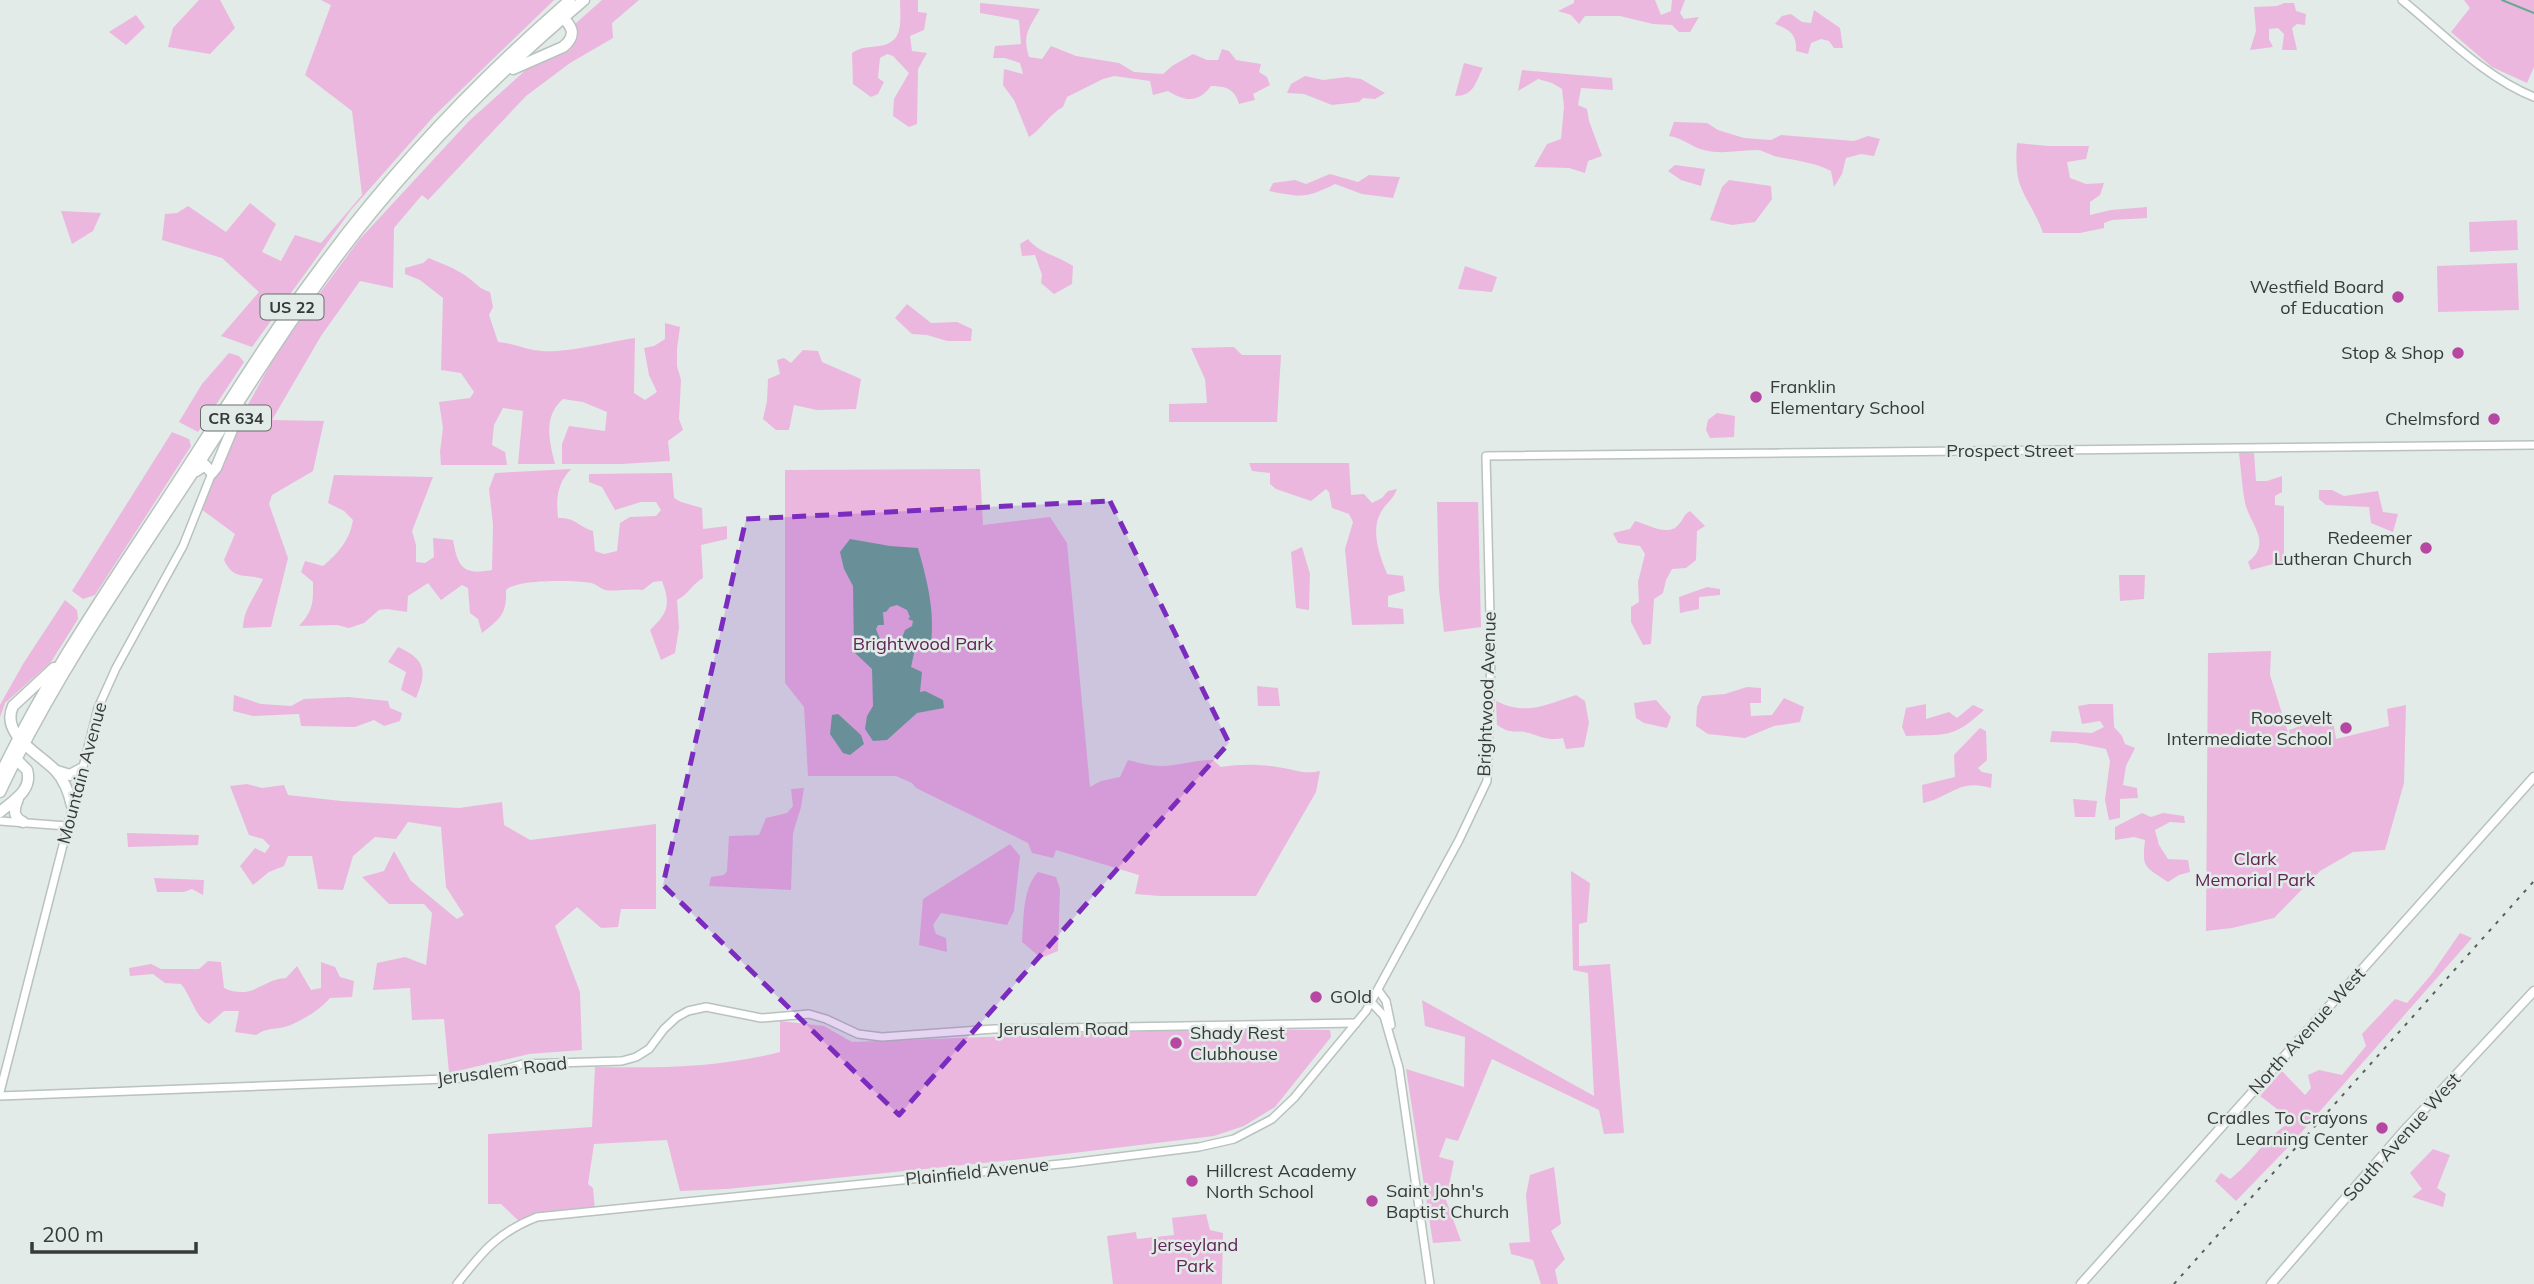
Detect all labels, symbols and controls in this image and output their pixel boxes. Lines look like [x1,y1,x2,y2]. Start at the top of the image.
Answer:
place label: Westfield Board of Education [2250,275,2384,319]
marker: Westfield Board of Education [2390,289,2406,305]
road number: US 22 [260,294,324,320]
place label: Stop & Shop [2341,341,2444,364]
marker: Stop & Shop [2450,345,2466,361]
place label: Franklin Elementary School [1770,375,1925,419]
marker: Franklin Elementary School [1748,389,1764,405]
road number: CR 634 [201,406,271,430]
place label: Chelmsford [2385,407,2480,430]
marker: Chelmsford [2486,411,2502,427]
street label: Prospect Street [1946,439,2074,462]
place label: Redeemer Lutheran Church [2274,526,2412,570]
marker: Redeemer Lutheran Church [2418,540,2434,556]
street label: Brightwood Avenue [1472,611,1501,777]
park label: Brightwood Park [853,632,994,655]
street label: Mountain Avenue [52,699,112,846]
place label: Roosevelt Intermediate School [2167,706,2332,750]
marker: Roosevelt Intermediate School [2338,720,2354,736]
park label: Clark Memorial Park [2195,847,2316,891]
street label: North Avenue West [2243,962,2370,1099]
place label: GOld [1330,985,1372,1008]
marker: GOld [1308,989,1324,1005]
street label: Jerusalem Road [997,1017,1129,1040]
place label: Shady Rest Clubhouse [1190,1021,1285,1065]
marker: Shady Rest Clubhouse [1168,1035,1184,1051]
street label: Jerusalem Road [435,1051,568,1090]
street label: South Avenue West [2338,1068,2465,1206]
place label: Cradles To Crayons Learning Center [2207,1106,2368,1150]
marker: Cradles To Crayons Learning Center [2374,1120,2390,1136]
street label: Plainfield Avenue [904,1153,1050,1190]
place label: Hillcrest Academy North School [1206,1159,1357,1203]
marker: Hillcrest Academy North School [1184,1173,1200,1189]
place label: Saint John's Baptist Church [1386,1179,1509,1223]
marker: Saint John's Baptist Church [1364,1193,1380,1209]
scale bar [32,1210,196,1254]
text: 200 m [42,1221,104,1247]
park label: Jerseyland Park [1152,1233,1238,1277]

